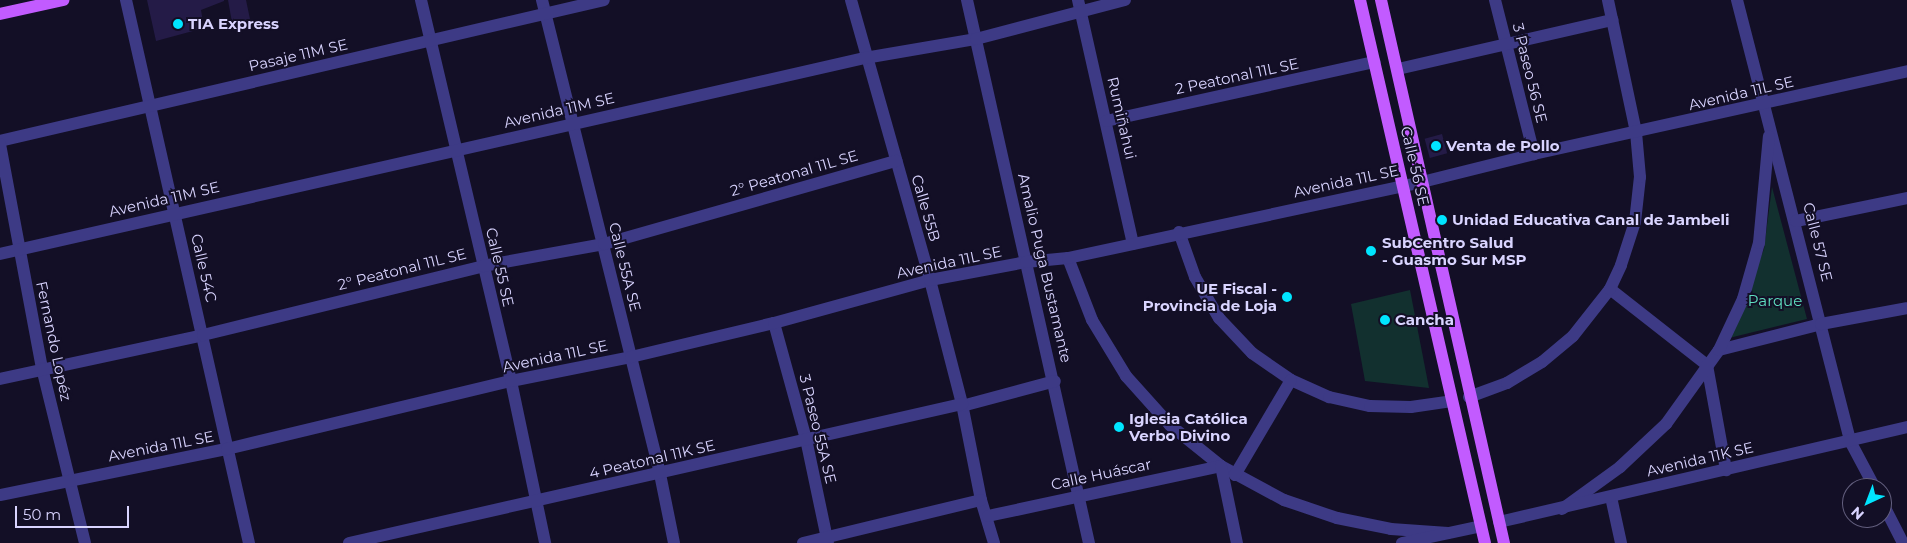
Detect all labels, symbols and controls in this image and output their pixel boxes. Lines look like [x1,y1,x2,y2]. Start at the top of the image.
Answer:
place label: TIA Express [188,15,279,33]
marker: TIA Express [172,18,184,30]
street label: 3 Paseo 56 SE [1509,21,1551,125]
street label: Pasaje 11M SE [247,35,349,75]
street label: 2 Peatonal 11L SE [1174,54,1300,98]
street label: Avenida 11L SE [1687,72,1795,114]
street label: Rumiñahui [1104,75,1140,161]
street label: Avenida 11M SE [502,89,616,131]
street label: Calle 56 SE [1397,124,1433,208]
place label: Venta de Pollo [1446,137,1560,155]
marker: Venta de Pollo [1430,140,1442,152]
street label: 2° Peatonal 11L SE [728,146,860,200]
street label: Avenida 11L SE [1292,161,1400,201]
street label: Amalio Puga Bustamante [1014,171,1076,365]
street label: Calle 55B [908,173,944,243]
street label: Avenida 11M SE [107,178,221,220]
street label: Calle 57 SE [1800,201,1836,283]
place label: Unidad Educativa Canal de Jambeli [1452,211,1729,229]
marker: Unidad Educativa Canal de Jambeli [1436,214,1448,226]
street label: Calle 55A SE [605,221,645,313]
street label: Calle 55 SE [482,226,518,308]
street label: Calle 54C [187,232,221,304]
place label: SubCentro Salud - Guasmo Sur MSP [1382,233,1526,268]
street label: Avenida 11L SE [895,242,1003,282]
street label: 2° Peatonal 11L SE [336,244,468,294]
marker: SubCentro Salud - Guasmo Sur MSP [1364,244,1378,258]
place label: UE Fiscal - Provincia de Loja [1143,279,1277,314]
street label: Fernando Lopéz [33,280,75,402]
marker: UE Fiscal - Provincia de Loja [1281,291,1293,303]
park label: Parque [1748,292,1802,310]
place label: Cancha [1395,311,1454,329]
marker: Cancha [1379,314,1391,326]
street label: Avenida 11L SE [501,336,609,376]
street label: 3 Paseo 55A SE [796,372,840,486]
place label: Iglesia Católica Verbo Divino [1129,409,1248,444]
marker: Iglesia Católica Verbo Divino [1113,421,1125,433]
street label: Avenida 11L SE [107,427,215,465]
street label: 4 Peatonal 11K SE [587,436,717,482]
street label: Avenida 11K SE [1645,438,1755,480]
street label: Calle Huáscar [1049,455,1153,493]
north arrow [1842,478,1892,528]
scale bar [18,496,131,528]
text: N [1847,503,1868,524]
text: 50 m [23,505,61,524]

